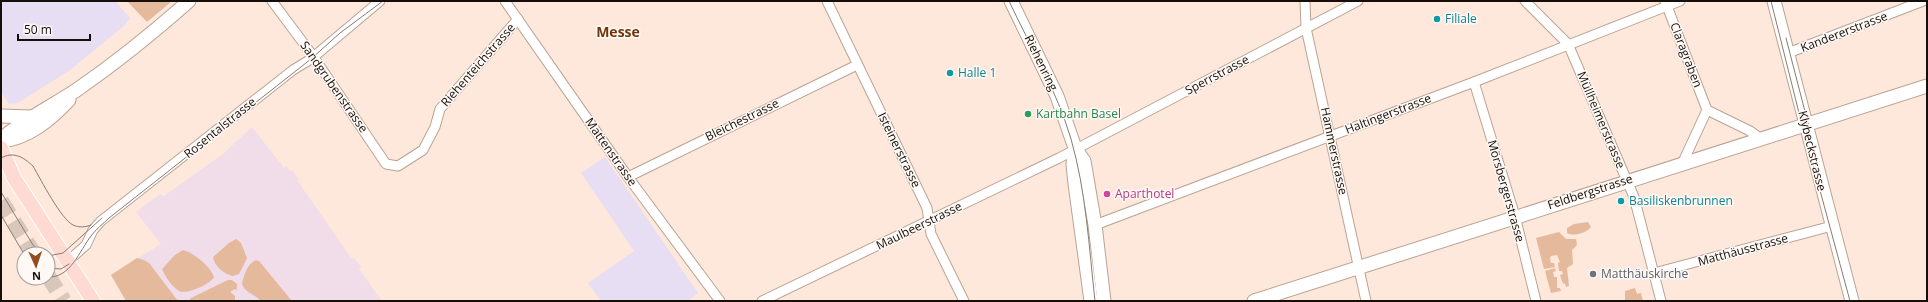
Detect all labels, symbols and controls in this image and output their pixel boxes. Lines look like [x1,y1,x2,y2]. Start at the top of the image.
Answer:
street label: Kandererstrasse [1798,7,1890,56]
place label: Filiale [1445,10,1477,27]
marker: Filiale [1432,14,1442,24]
scale bar [18,16,90,42]
street label: Riehenteichstrasse [437,19,519,110]
street label: Claragraben [1666,20,1707,90]
text: 50 m [24,21,52,38]
district label: Messe [596,22,640,41]
street label: Riehenring [1021,32,1063,94]
street label: Sandgrubenstrasse [296,38,372,136]
street label: Sperrstrasse [1182,50,1252,99]
place label: Halle 1 [958,64,996,81]
marker: Halle 1 [945,68,955,78]
street label: Müllheimerstrasse [1573,69,1630,171]
street label: Haltingerstrasse [1342,89,1434,138]
street label: Rosentalstrasse [180,93,259,162]
street label: Bleichestrasse [702,94,782,145]
place label: Kartbahn Basel [1036,105,1121,122]
street label: Hammerstrasse [1317,106,1352,197]
street label: Isteinerstrasse [874,109,925,191]
marker: Kartbahn Basel [1023,109,1033,119]
street label: Klybeckstrasse [1794,109,1831,193]
street label: Mattenstrasse [582,114,641,190]
street label: Mörsbergerstrasse [1484,138,1529,244]
street label: Feldbergstrasse [1545,170,1635,213]
place label: Aparthotel [1115,185,1174,202]
marker: Aparthotel [1102,189,1112,199]
place label: Basiliskenbrunnen [1629,192,1733,209]
marker: Basiliskenbrunnen [1616,196,1626,206]
street label: Maulbeerstrasse [873,197,965,254]
street label: Matthäusstrasse [1696,229,1790,270]
north arrow [16,246,56,286]
place label: Matthäuskirche [1601,265,1688,282]
text: N [32,269,41,284]
marker: Matthäuskirche [1588,269,1598,279]

